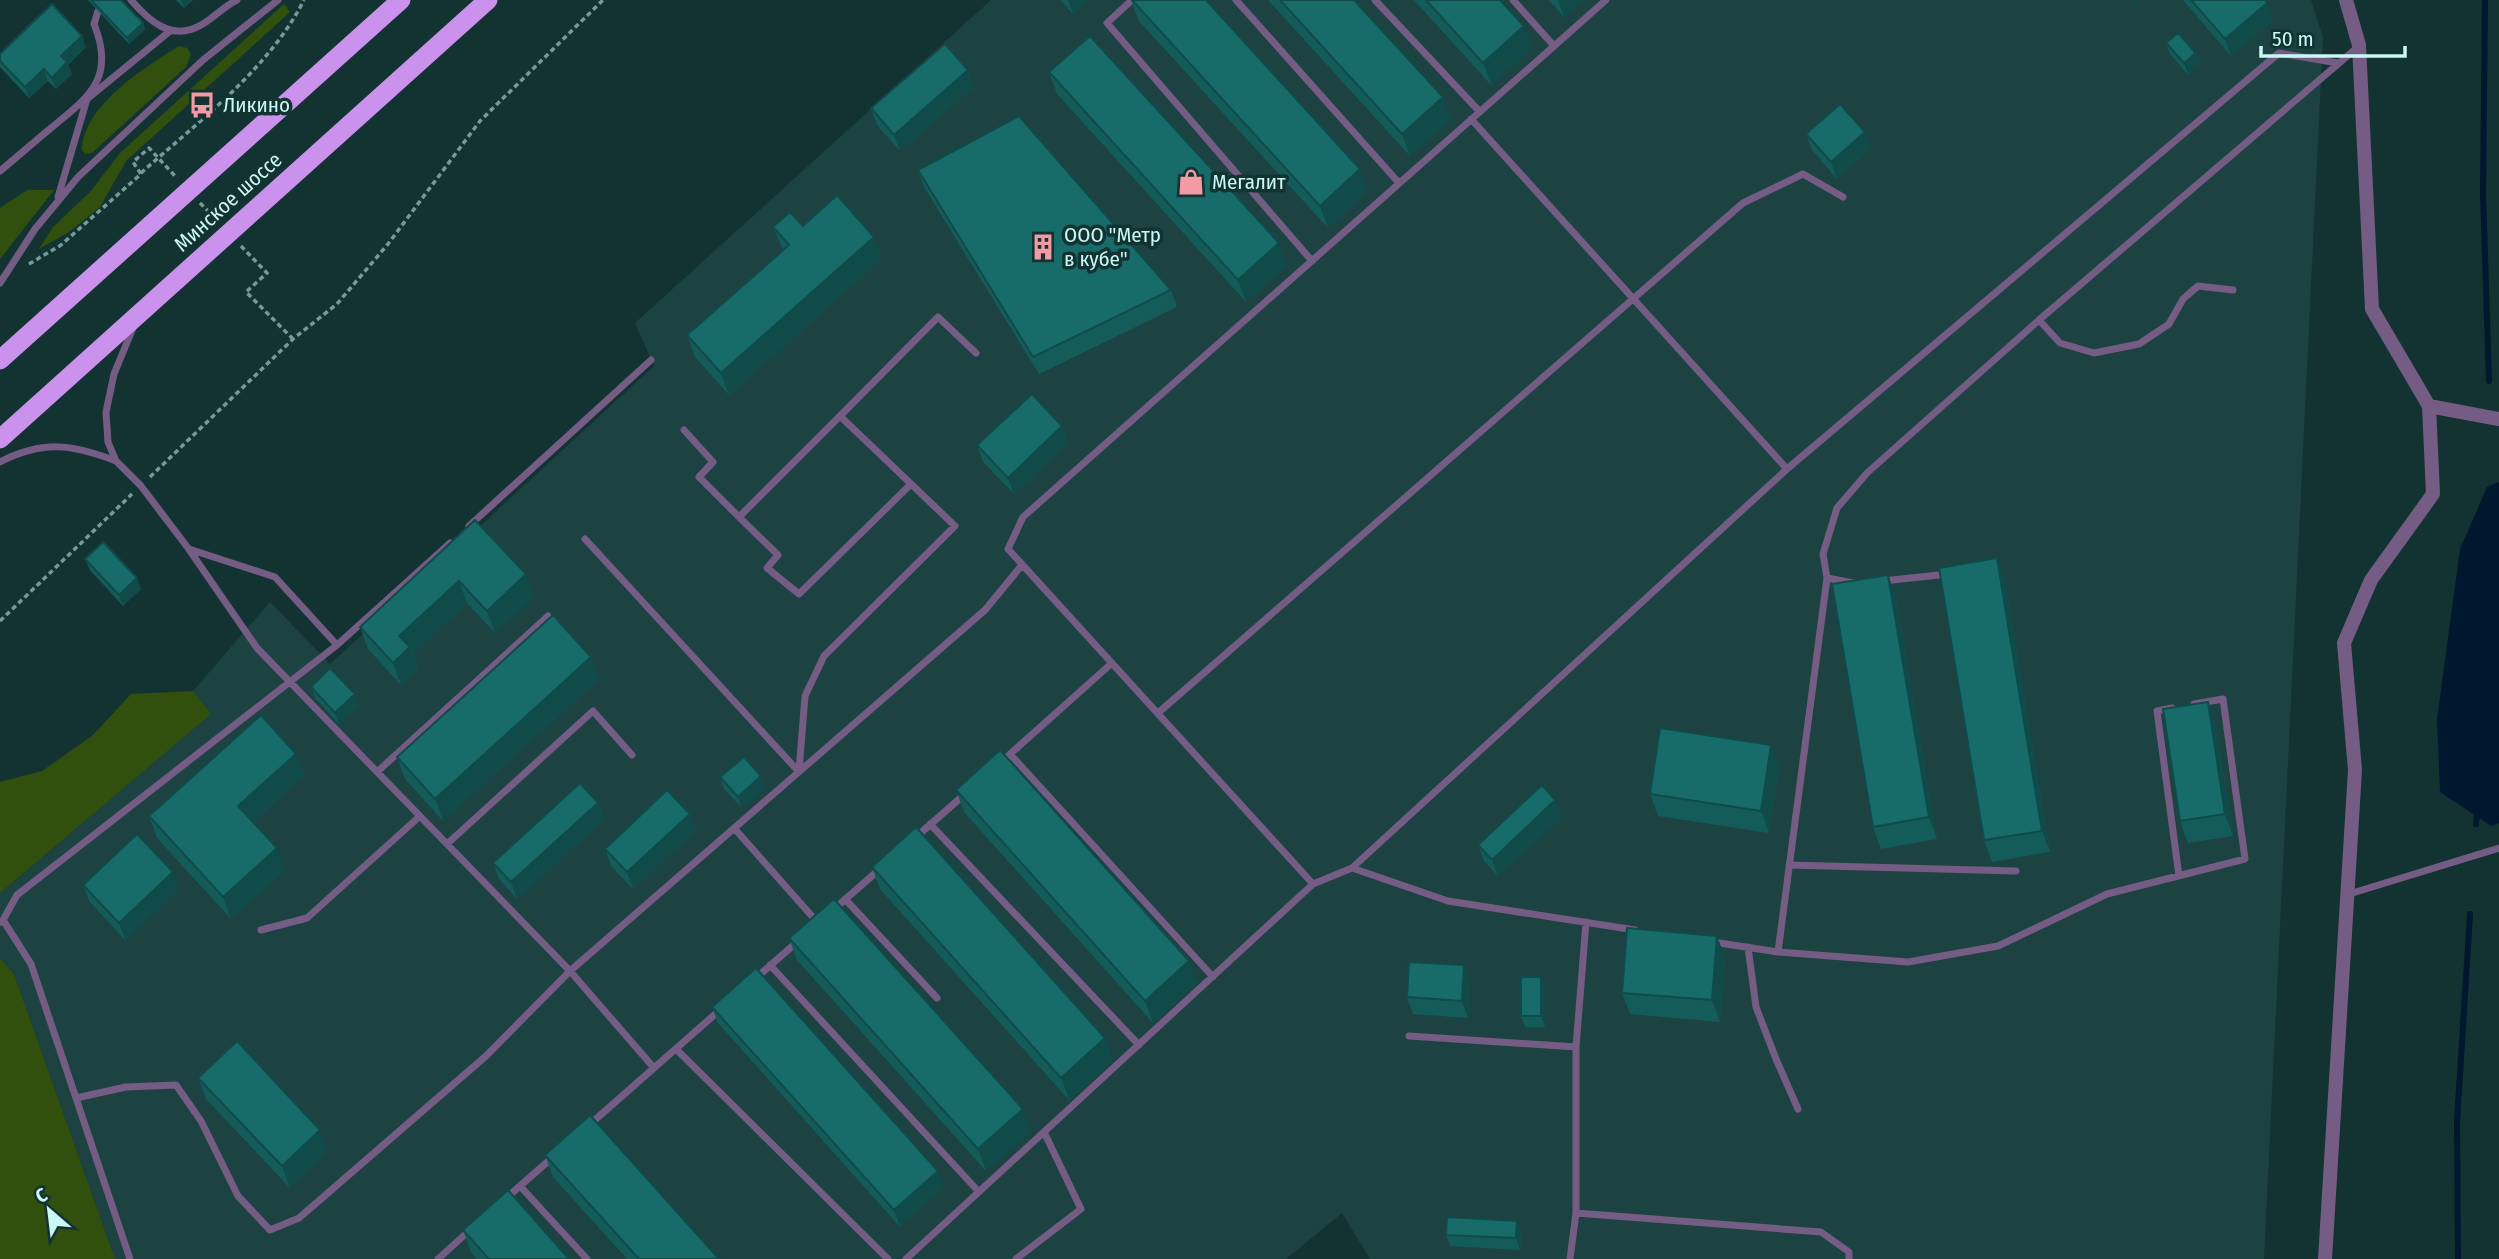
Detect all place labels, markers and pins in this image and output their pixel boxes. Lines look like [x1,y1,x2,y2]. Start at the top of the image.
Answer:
bus stop icon: Ликино [187,90,217,120]
place label: Ликино [223,92,290,118]
shop icon: Мегалит [1176,167,1206,197]
place label: Мегалит [1212,169,1286,195]
place label: ООО "Метр в кубе" [1064,222,1161,272]
building icon: ООО "Метр в кубе" [1028,232,1058,262]

